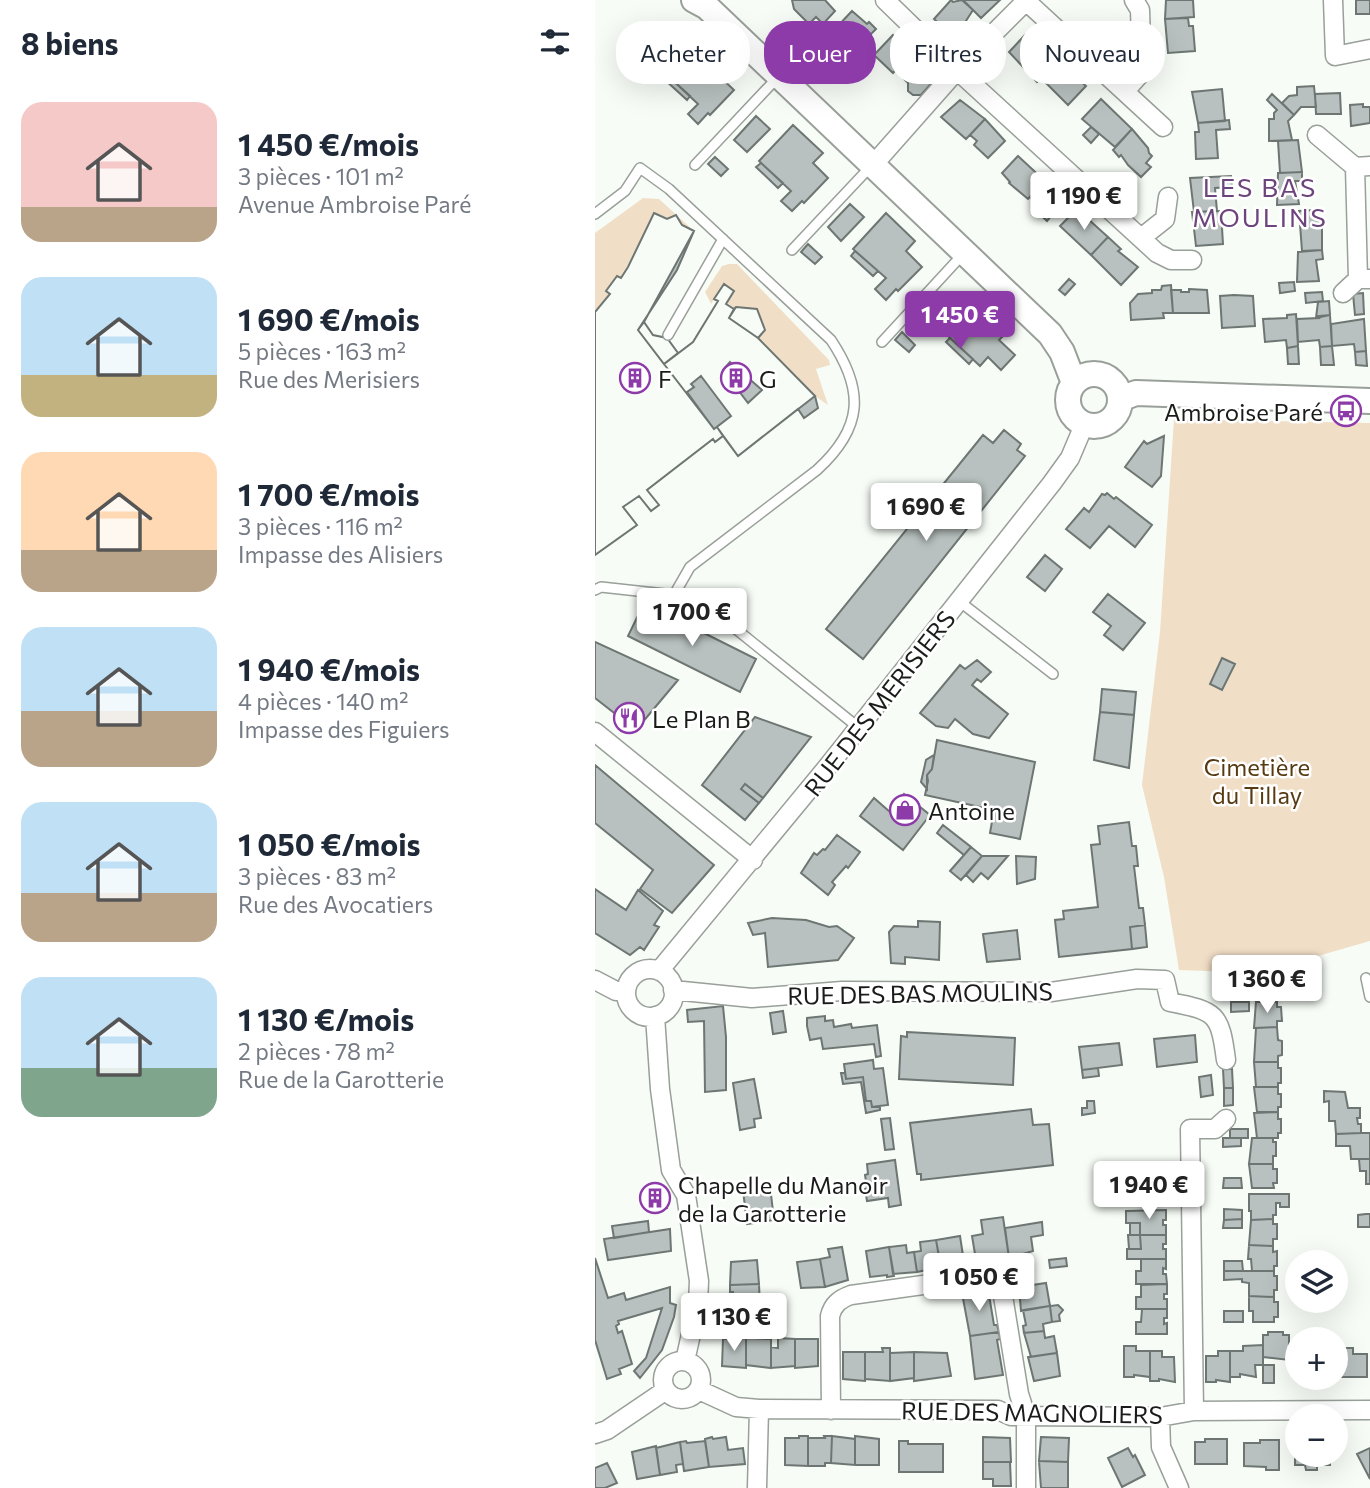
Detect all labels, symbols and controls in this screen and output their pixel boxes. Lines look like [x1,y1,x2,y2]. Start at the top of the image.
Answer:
chip: Acheter [616,21,750,84]
chip: Louer [764,21,876,84]
chip: Filtres [890,21,1006,84]
chip: Nouveau [1020,21,1165,84]
icon: filters [536,23,574,61]
text: 8 biens [21,24,119,61]
text: 1 450 €/mois [238,125,419,162]
icon: home [77,130,161,214]
text: 3 pièces · 101 m² [238,162,404,190]
district label: LES BAS MOULINS [1192,171,1328,232]
pin: 1 190 € [1019,173,1149,232]
text: 1 190 € [1046,181,1122,209]
text: Avenue Ambroise Paré [238,190,471,218]
pin: 1 450 € [895,292,1025,351]
text: 1 690 €/mois [238,300,420,337]
text: 1 450 € [921,300,999,328]
icon: home [77,305,161,389]
text: 5 pièces · 163 m² [238,337,406,365]
building icon: F [618,361,652,395]
building icon: G [719,361,753,395]
place label: F [658,364,672,393]
place label: G [759,364,777,393]
text: Rue des Merisiers [238,365,420,393]
bus stop icon: Ambroise Paré [1329,394,1363,428]
place label: Ambroise Paré [1164,397,1323,426]
text: 1 700 €/mois [238,475,419,512]
icon: home [77,480,161,564]
pin: 1 690 € [861,484,991,543]
text: 1 690 € [887,492,965,520]
text: 3 pièces · 116 m² [238,512,403,540]
text: Impasse des Alisiers [238,540,443,568]
pin: 1 700 € [627,588,757,648]
text: 1 700 € [653,597,731,625]
street label: RUE DES MERISIERS [797,604,961,802]
text: 1 940 €/mois [238,650,420,687]
icon: home [77,655,161,739]
text: 4 pièces · 140 m² [238,687,408,715]
restaurant icon: Le Plan B [612,701,646,735]
place label: Le Plan B [652,704,751,733]
text: Impasse des Figuiers [238,715,450,743]
park label: Cimetière du Tillay [1204,752,1310,809]
shop icon: Antoine [888,793,922,827]
place label: Antoine [928,796,1015,825]
text: 1 050 €/mois [238,825,421,862]
icon: home [77,830,161,914]
text: 3 pièces · 83 m² [238,862,396,890]
text: Rue des Avocatiers [238,890,433,918]
pin: 1 360 € [1202,956,1332,1015]
text: 1 360 € [1228,964,1306,992]
street label: RUE DES BAS MOULINS [787,976,1053,1010]
text: 1 130 €/mois [238,1000,414,1037]
icon: home [77,1005,161,1089]
text: 2 pièces · 78 m² [238,1037,395,1065]
text: Rue de la Garotterie [238,1065,444,1093]
pin: 1 940 € [1084,1162,1214,1221]
place label: Chapelle du Manoir de la Garotterie [678,1170,888,1227]
text: 1 940 € [1110,1170,1188,1198]
building icon: Chapelle du Manoir de la Garotterie [638,1181,672,1215]
map controls [1285,1250,1348,1467]
button: layers [1285,1250,1348,1313]
pin: 1 050 € [914,1254,1044,1313]
text: 1 050 € [939,1262,1019,1290]
pin: 1 130 € [669,1294,799,1353]
text: 1 130 € [697,1302,771,1330]
button: + [1285,1327,1348,1390]
street label: RUE DES MAGNOLIERS [901,1395,1163,1429]
button: − [1285,1404,1348,1467]

